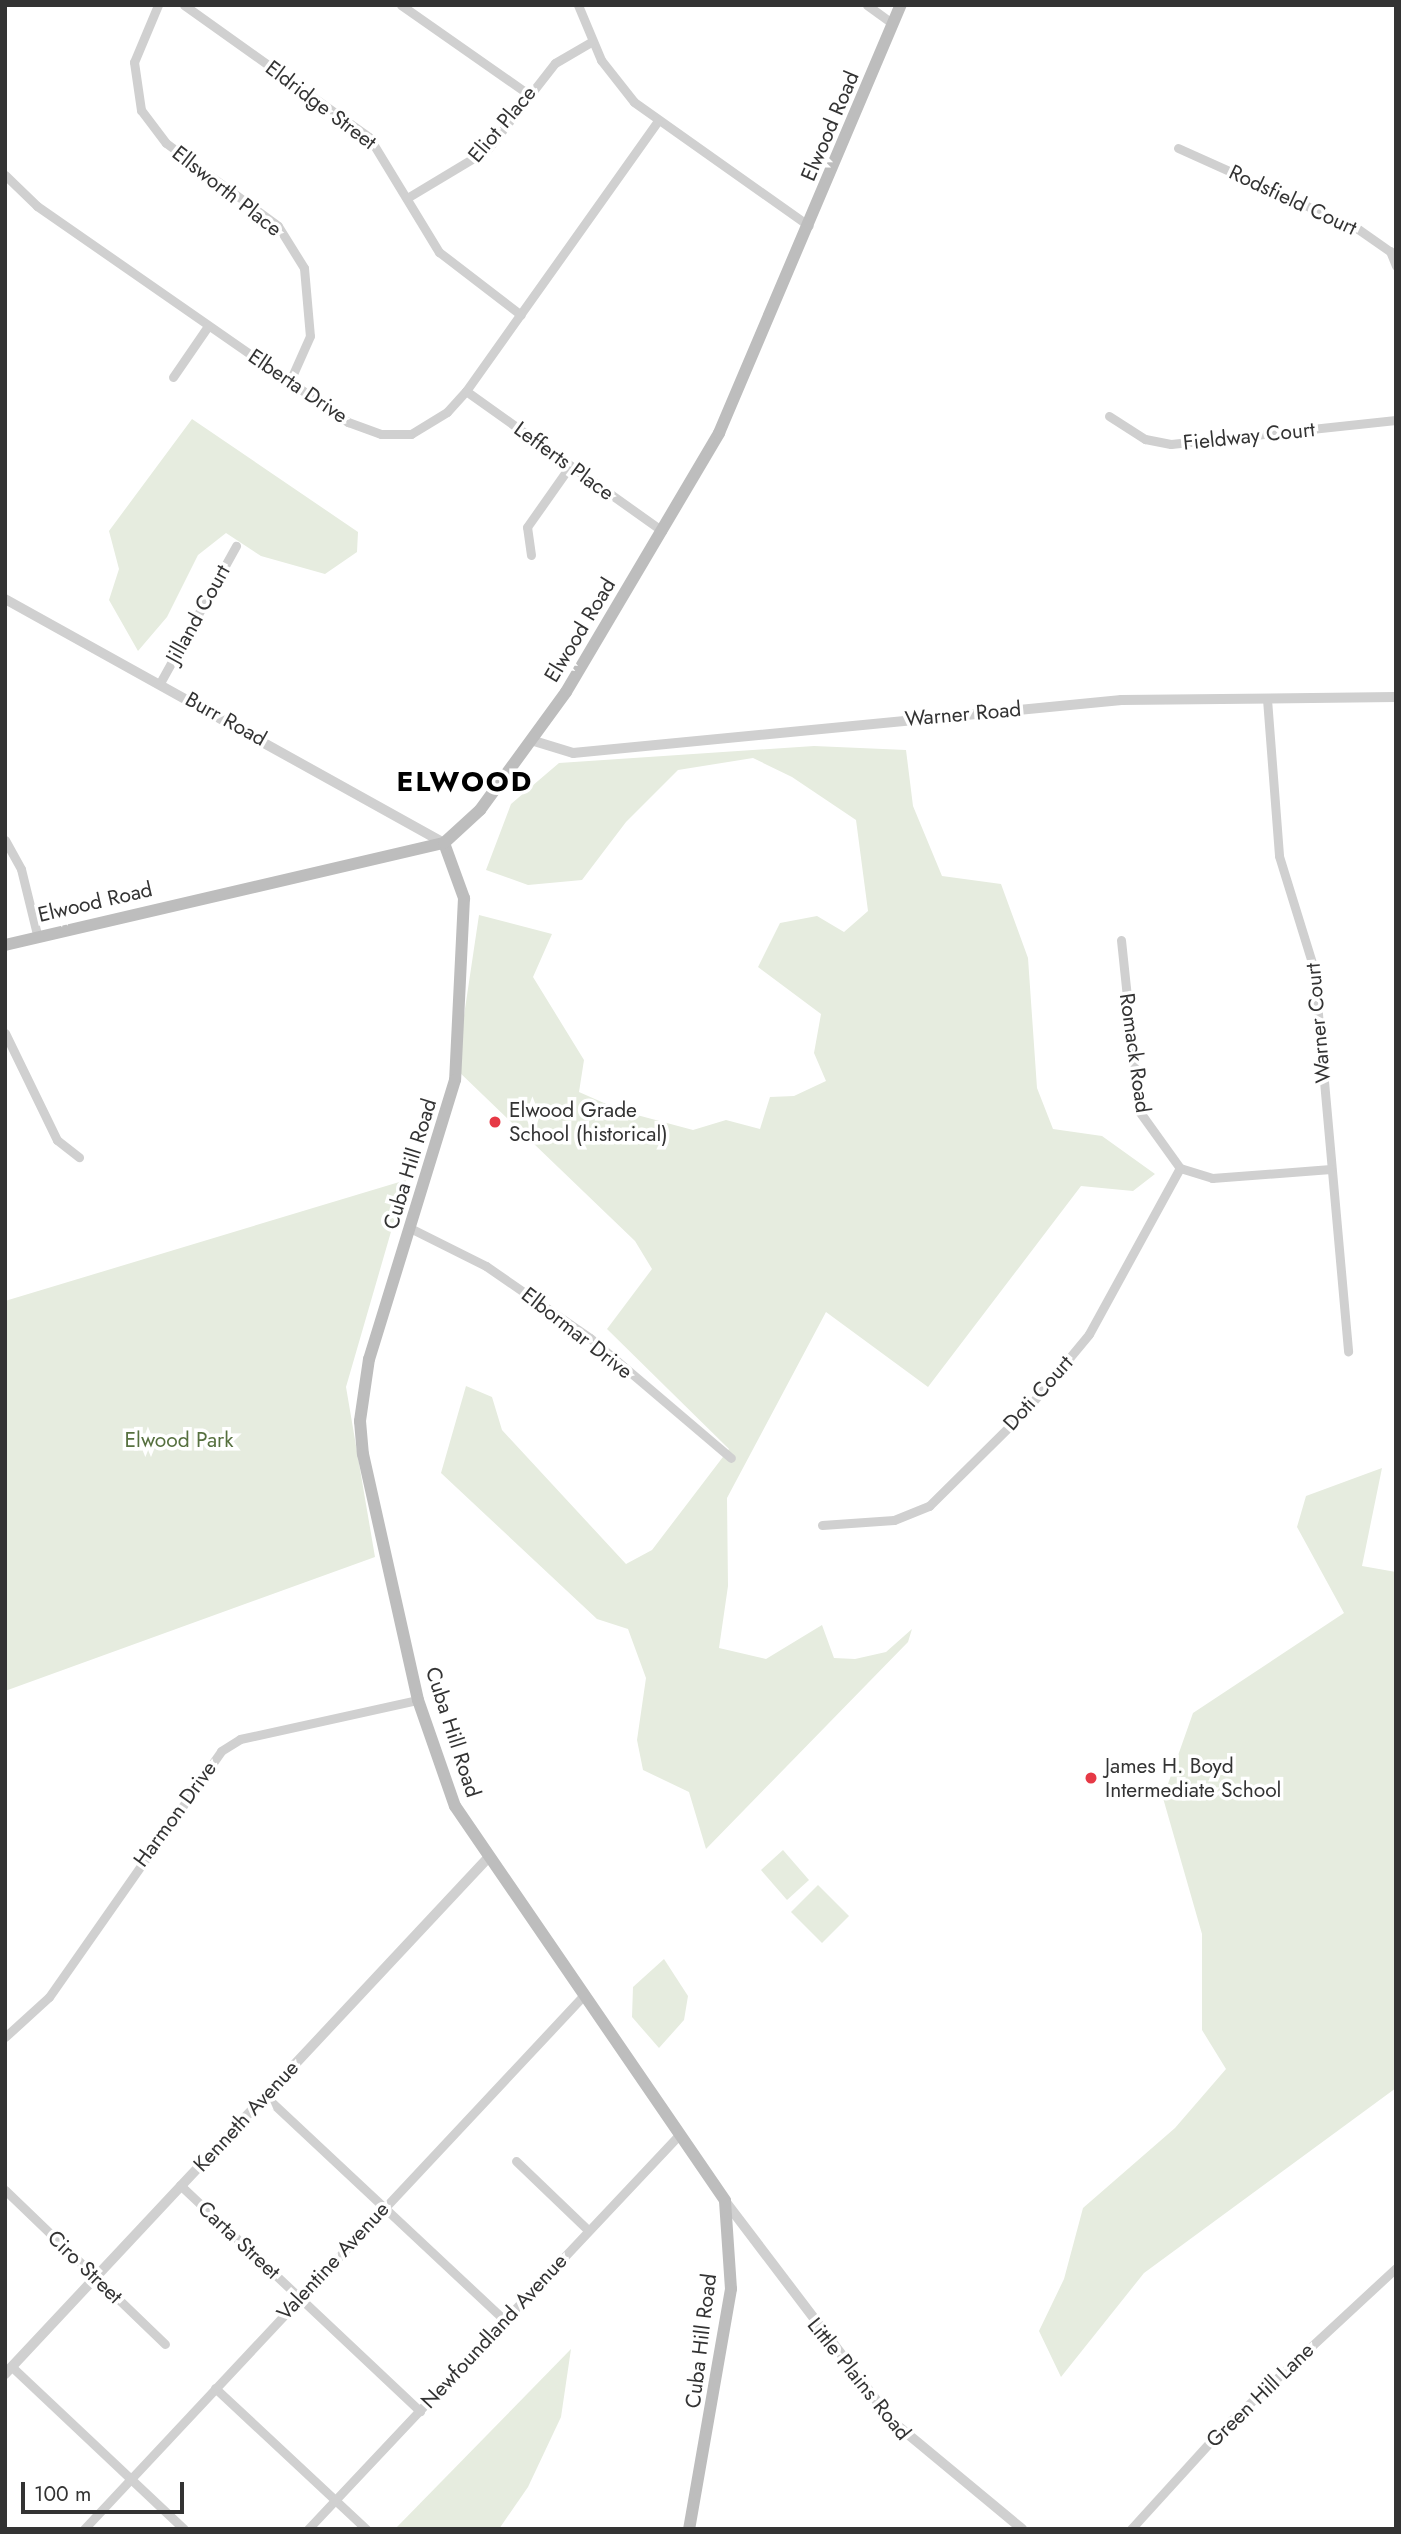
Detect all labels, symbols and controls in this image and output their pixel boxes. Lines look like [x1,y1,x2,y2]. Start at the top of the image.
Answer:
street label: Eldridge Street [261,55,381,155]
street label: Elwood Road [796,67,864,185]
street label: Eliot Place [463,81,541,167]
street label: Ellsworth Place [167,140,287,242]
street label: Rodsfield Court [1225,159,1361,241]
street label: Elberta Drive [243,344,353,428]
street label: Lefferts Place [509,416,619,506]
street label: Fieldway Court [1182,417,1316,455]
street label: Jilland Court [161,560,235,668]
street label: Elwood Road [539,573,621,687]
street label: Burr Road [181,686,271,752]
street label: Warner Road [904,696,1022,732]
district label: ELWOOD [397,765,533,799]
street label: Elwood Road [35,877,155,927]
street label: Warner Court [1300,962,1336,1084]
street label: Romack Road [1114,992,1156,1114]
street label: Cuba Hill Road [378,1096,442,1232]
place label: Elwood Grade School (historical) [509,1097,668,1147]
marker: Elwood Grade School (historical) [487,1114,503,1130]
street label: Elbormar Drive [517,1282,637,1384]
street label: Doti Court [998,1351,1078,1435]
park label: Elwood Park [125,1427,233,1453]
street label: Cuba Hill Road [420,1664,486,1800]
place label: James H. Boyd Intermediate School [1105,1753,1281,1803]
street label: Harmon Drive [128,1756,222,1872]
marker: James H. Boyd Intermediate School [1083,1770,1099,1786]
street label: Kenneth Avenue [188,2055,304,2177]
street label: Carta Street [193,2196,285,2284]
street label: Valentine Avenue [272,2197,394,2325]
street label: Ciro Street [42,2225,128,2309]
street label: Newfoundland Avenue [416,2248,572,2414]
street label: Cuba Hill Road [680,2272,722,2410]
street label: Little Plains Road [802,2313,916,2445]
street label: Green Hill Lane [1201,2337,1319,2453]
scale bar [24,2468,187,2512]
text: 100 m [34,2479,91,2509]

